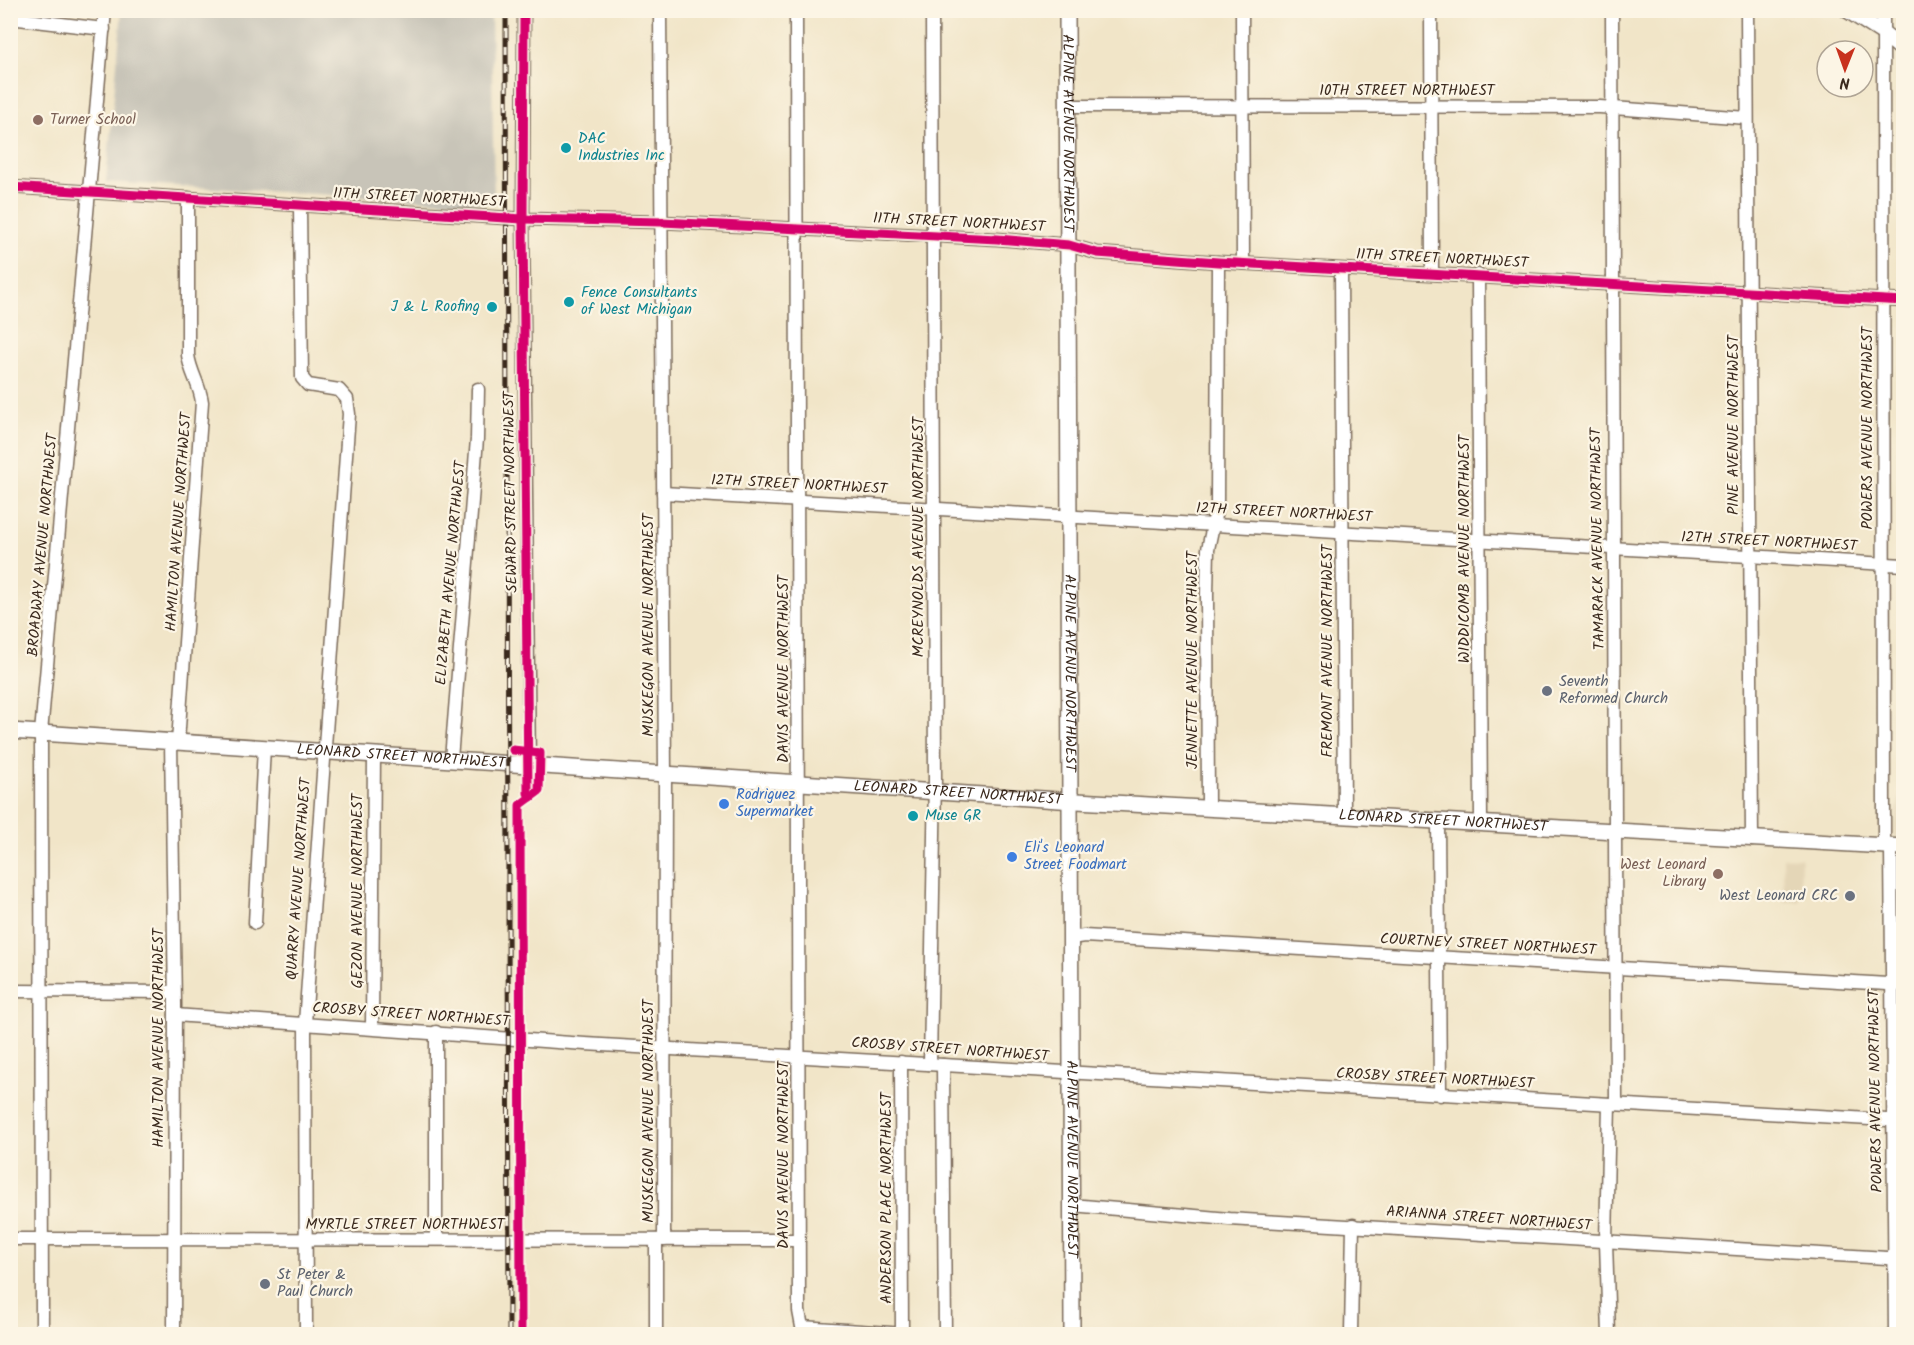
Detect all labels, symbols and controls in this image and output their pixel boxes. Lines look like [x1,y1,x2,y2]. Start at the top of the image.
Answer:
street label: ALPINE AVENUE NORTHWEST [1055,34,1080,234]
north arrow [1815,39,1875,99]
text: N [1839,70,1850,95]
street label: 10TH STREET NORTHWEST [1319,79,1497,103]
place label: Turner School [50,108,136,132]
marker: Turner School [31,113,45,127]
place label: DAC Industries Inc [578,127,665,168]
marker: DAC Industries Inc [559,141,573,155]
street label: 11TH STREET NORTHWEST [332,182,508,215]
street label: 11TH STREET NORTHWEST [872,207,1048,240]
street label: 11TH STREET NORTHWEST [1355,243,1531,276]
place label: Fence Consultants of West Michigan [581,281,698,322]
place label: J & L Roofing [391,295,480,319]
marker: Fence Consultants of West Michigan [562,295,576,309]
marker: J & L Roofing [485,300,499,314]
street label: POWERS AVENUE NORTHWEST [1856,324,1880,530]
street label: PINE AVENUE NORTHWEST [1722,333,1746,515]
street label: SEWARD STREET NORTHWEST [497,389,525,593]
street label: HAMILTON AVENUE NORTHWEST [159,410,199,632]
street label: MCREYNOLDS AVENUE NORTHWEST [907,415,931,657]
street label: TAMARACK AVENUE NORTHWEST [1584,426,1612,650]
street label: BROADWAY AVENUE NORTHWEST [21,430,65,658]
street label: WIDDICOMB AVENUE NORTHWEST [1453,433,1477,663]
street label: ELIZABETH AVENUE NORTHWEST [429,458,473,686]
street label: 12TH STREET NORTHWEST [710,468,890,502]
street label: 12TH STREET NORTHWEST [1195,496,1375,530]
street label: MUSKEGON AVENUE NORTHWEST [637,511,661,737]
street label: 12TH STREET NORTHWEST [1680,525,1860,559]
street label: FREMONT AVENUE NORTHWEST [1316,542,1340,758]
street label: JENNETTE AVENUE NORTHWEST [1181,549,1205,769]
street label: DAVIS AVENUE NORTHWEST [772,573,796,763]
street label: ALPINE AVENUE NORTHWEST [1057,574,1082,774]
place label: Seventh Reformed Church [1559,670,1668,711]
marker: Seventh Reformed Church [1540,684,1554,698]
street label: LEONARD STREET NORTHWEST [296,738,508,776]
street label: QUARRY AVENUE NORTHWEST [280,775,318,981]
street label: LEONARD STREET NORTHWEST [853,775,1065,812]
place label: Rodriguez Supermarket [736,783,814,824]
street label: GEZON AVENUE NORTHWEST [346,791,370,989]
marker: Rodriguez Supermarket [717,797,731,811]
place label: Muse GR [925,804,981,828]
street label: LEONARD STREET NORTHWEST [1338,804,1550,839]
marker: Muse GR [906,809,920,823]
place label: Eli's Leonard Street Foodmart [1024,836,1127,877]
marker: Eli's Leonard Street Foodmart [1005,850,1019,864]
place label: West Leonard Library [1620,853,1707,894]
marker: West Leonard Library [1711,867,1725,881]
place label: West Leonard CRC [1719,884,1838,908]
marker: West Leonard CRC [1843,889,1857,903]
street label: HAMILTON AVENUE NORTHWEST [147,926,171,1148]
street label: COURTNEY STREET NORTHWEST [1379,927,1599,963]
street label: POWERS AVENUE NORTHWEST [1862,987,1890,1193]
street label: CROSBY STREET NORTHWEST [311,996,513,1034]
street label: MUSKEGON AVENUE NORTHWEST [637,997,661,1223]
street label: CROSBY STREET NORTHWEST [850,1031,1052,1069]
street label: DAVIS AVENUE NORTHWEST [772,1059,796,1249]
street label: ALPINE AVENUE NORTHWEST [1059,1060,1084,1260]
street label: CROSBY STREET NORTHWEST [1335,1062,1537,1096]
street label: ANDERSON PLACE NORTHWEST [875,1090,899,1304]
street label: ARIANNA STREET NORTHWEST [1385,1200,1595,1238]
street label: MYRTLE STREET NORTHWEST [305,1213,507,1237]
place label: St Peter & Paul Church [277,1263,353,1304]
marker: St Peter & Paul Church [258,1277,272,1291]

